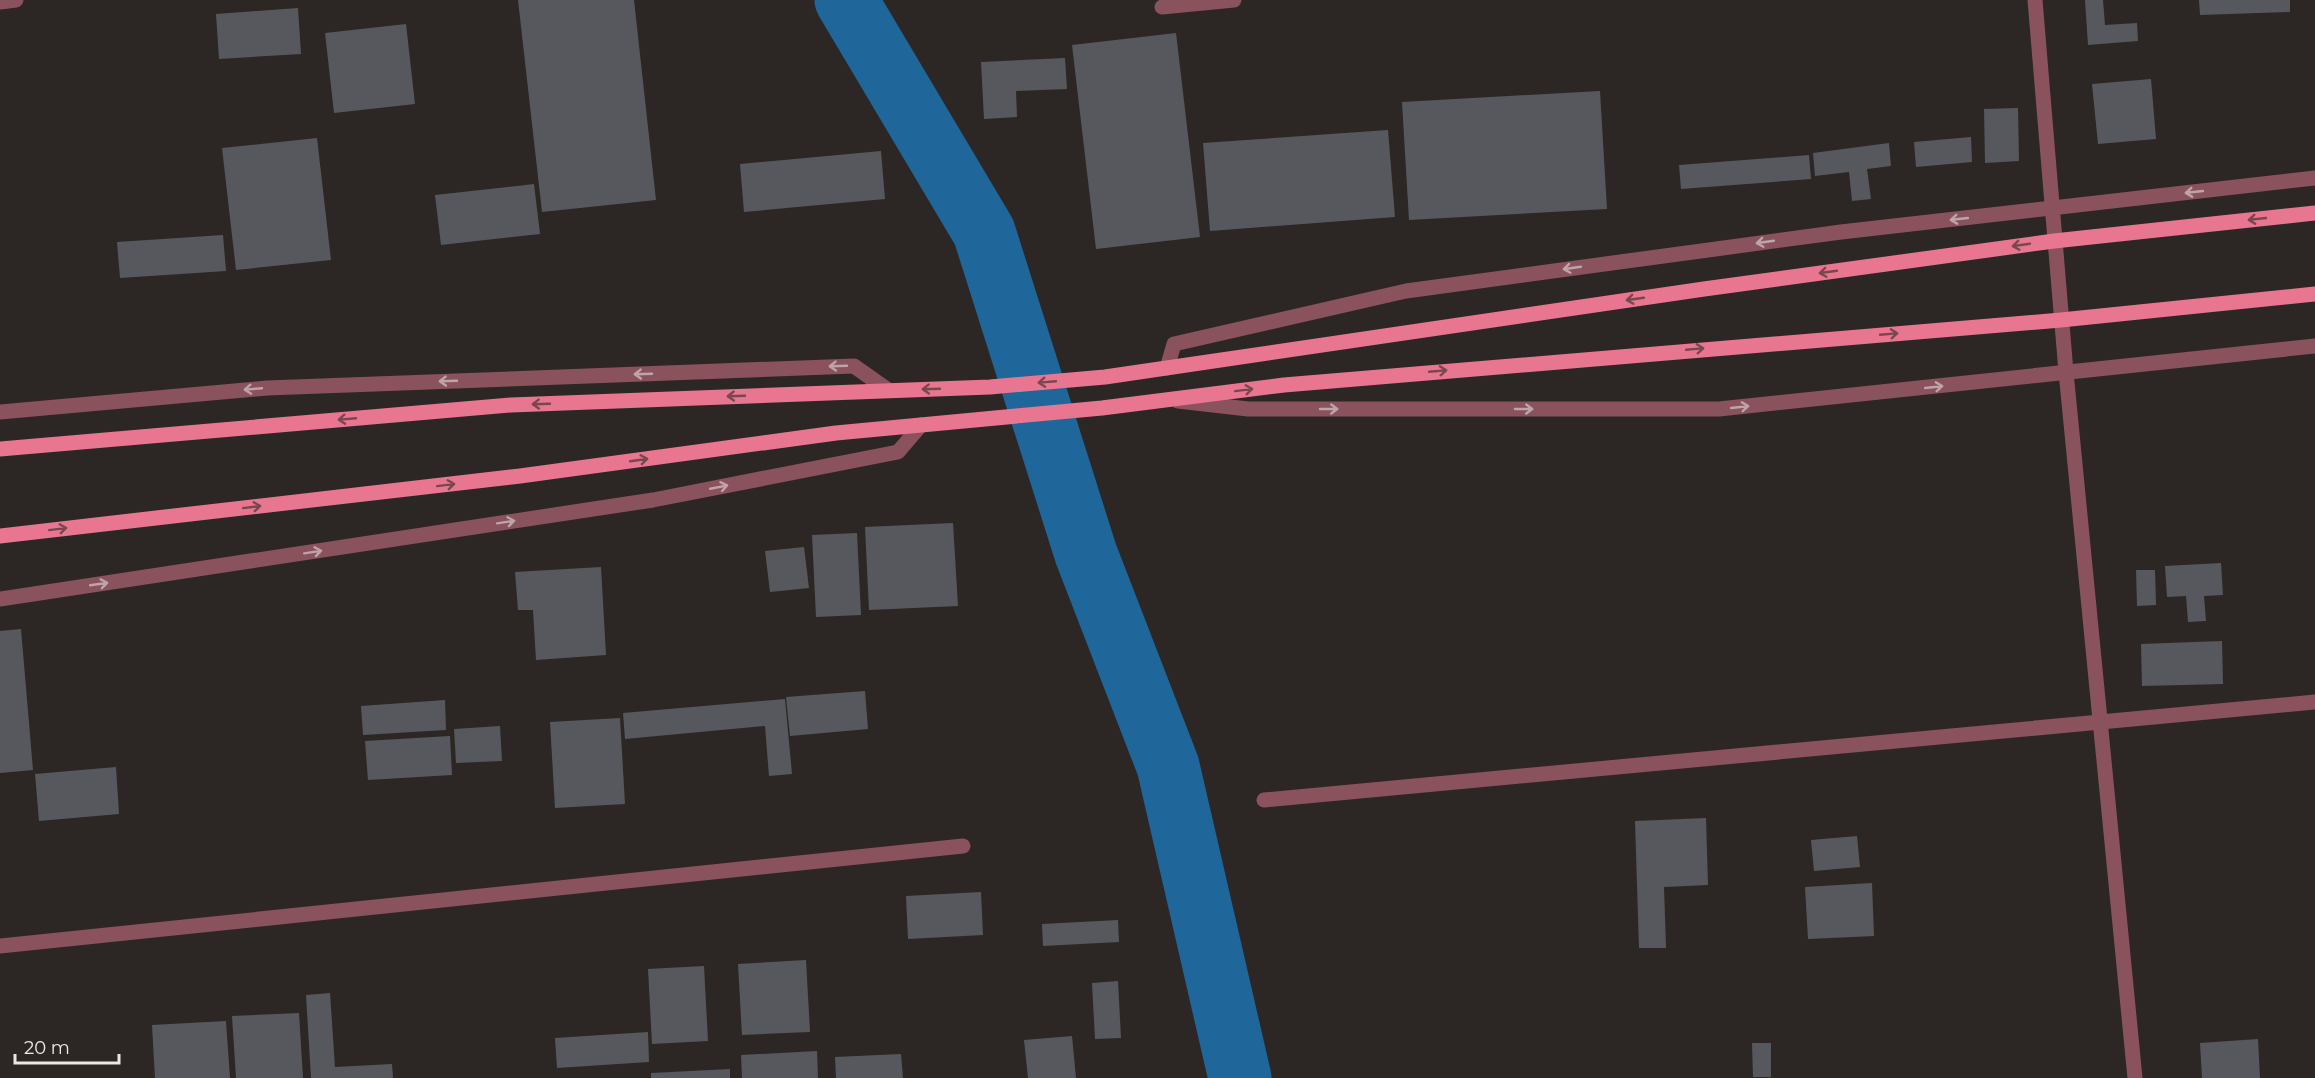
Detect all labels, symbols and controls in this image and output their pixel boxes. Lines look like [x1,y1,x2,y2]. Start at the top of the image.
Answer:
one-way arrow [2185,187,2205,198]
one-way arrow [1949,214,1969,225]
one-way arrow [2247,214,2267,225]
one-way arrow [1756,237,1776,248]
one-way arrow [2012,240,2032,251]
one-way arrow [1563,263,1582,274]
one-way arrow [1819,267,1839,278]
one-way arrow [1626,294,1645,305]
one-way arrow [1879,328,1899,339]
one-way arrow [1684,343,1704,354]
one-way arrow [828,361,848,372]
one-way arrow [1427,366,1447,377]
one-way arrow [634,368,654,379]
one-way arrow [439,376,459,387]
one-way arrow [1038,377,1058,388]
one-way arrow [1923,381,1943,392]
one-way arrow [922,383,942,395]
one-way arrow [244,384,264,395]
one-way arrow [1233,384,1253,395]
one-way arrow [727,391,747,402]
one-way arrow [532,398,552,409]
one-way arrow [1729,401,1749,412]
one-way arrow [1318,403,1338,415]
one-way arrow [1513,403,1533,415]
one-way arrow [338,414,357,425]
one-way arrow [629,454,648,465]
one-way arrow [435,479,455,490]
one-way arrow [708,481,728,492]
one-way arrow [241,501,261,512]
one-way arrow [495,517,515,528]
one-way arrow [48,523,68,534]
one-way arrow [303,547,322,558]
one-way arrow [89,579,109,590]
scale bar [15,1027,118,1065]
text: 20 m [24,1037,70,1059]

